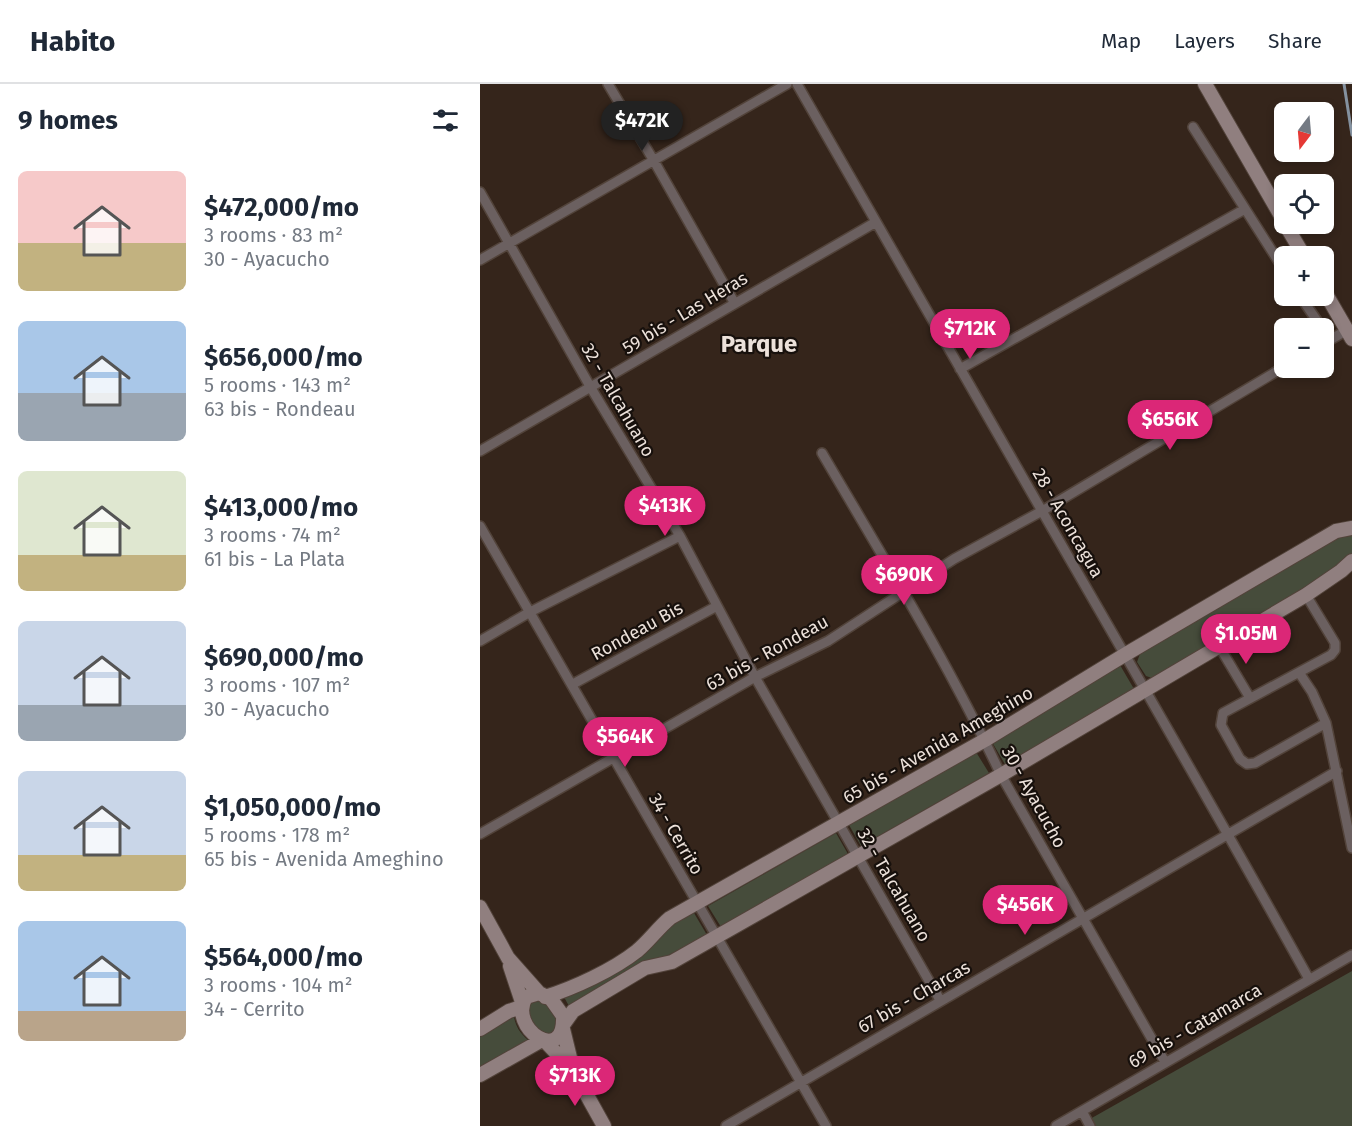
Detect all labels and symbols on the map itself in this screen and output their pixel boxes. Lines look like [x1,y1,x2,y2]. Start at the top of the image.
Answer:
pin: $472K [600,101,684,152]
north arrow [1274,102,1334,162]
street label: 59 bis - Las Heras [619,267,751,359]
pin: $712K [928,309,1012,360]
district label: Parque [721,330,797,358]
street label: 32 - Talcahuano [577,339,659,461]
pin: $656K [1128,400,1212,451]
street label: 28 - Aconcagua [1028,464,1108,582]
pin: $413K [623,486,707,537]
pin: $690K [862,555,946,606]
street label: Rondeau Bis [587,597,687,665]
street label: 63 bis - Rondeau [702,610,832,696]
pin: $1.05M [1197,614,1295,665]
street label: 65 bis - Avenida Ameghino [839,682,1037,808]
pin: $564K [583,717,667,768]
street label: 30 - Ayacucho [997,742,1071,852]
street label: 34 - Cerrito [644,789,708,879]
street label: 32 - Talcahuano [853,824,935,946]
pin: $456K [983,885,1067,936]
street label: 67 bis - Charcas [854,956,974,1038]
street label: 69 bis - Catamarca [1124,979,1266,1073]
pin: $713K [533,1056,617,1107]

